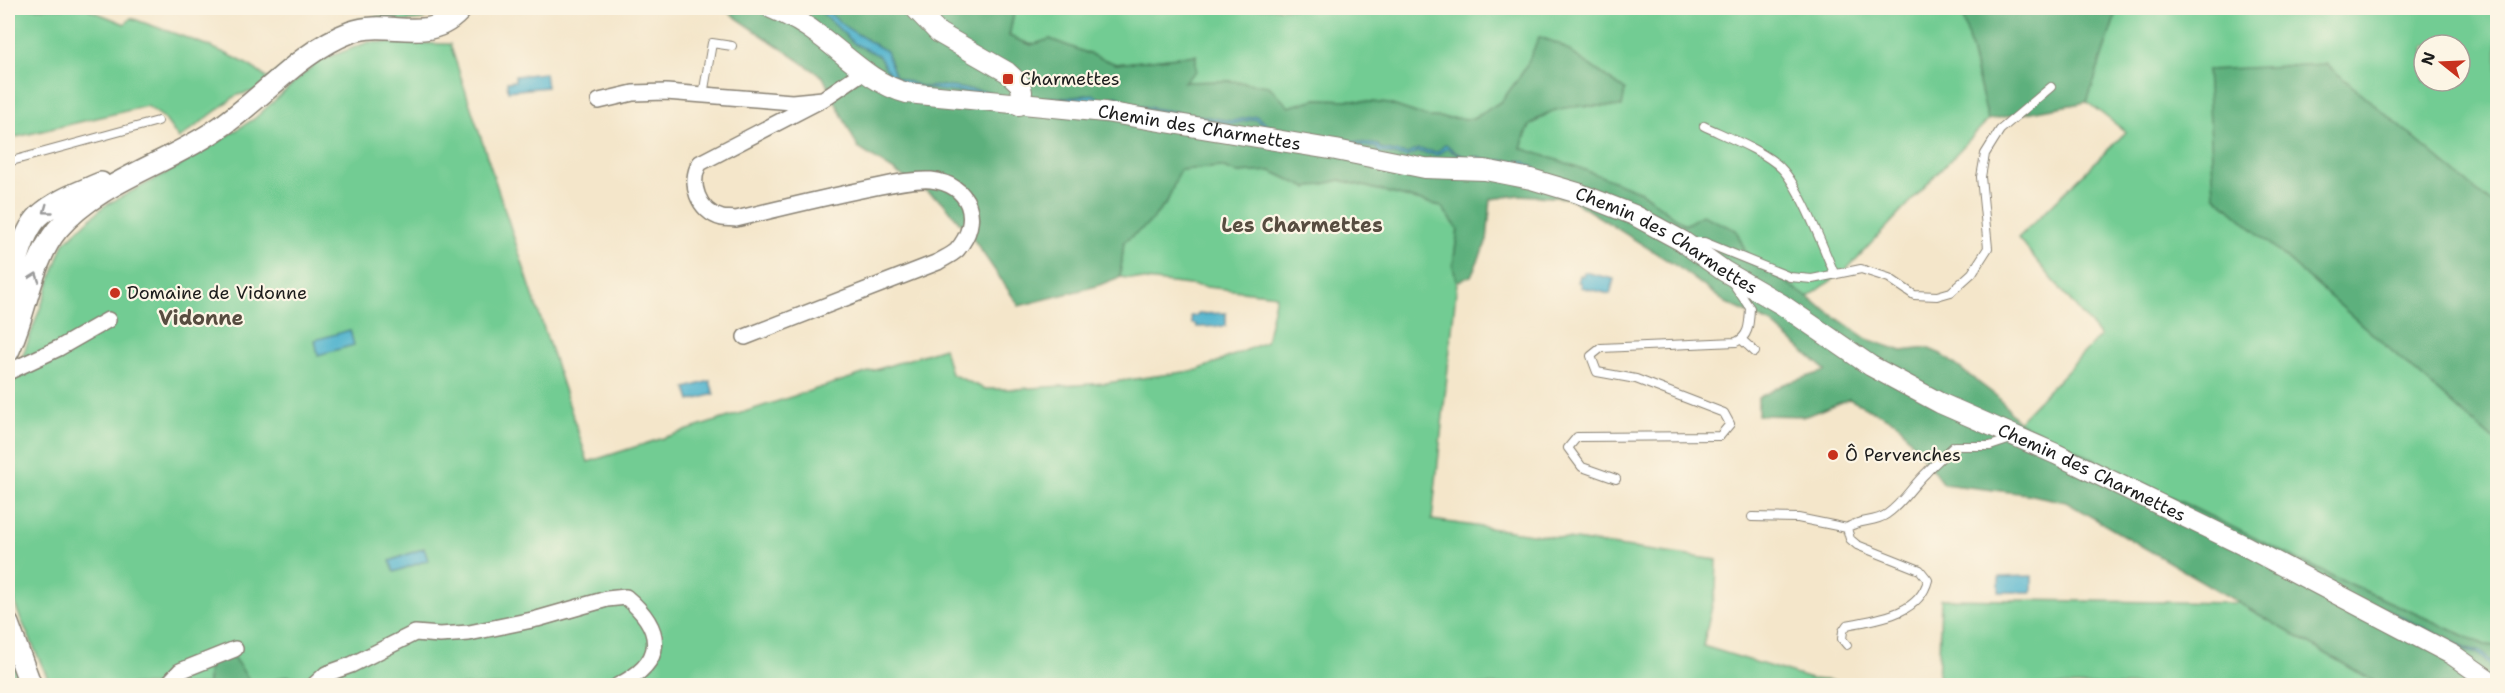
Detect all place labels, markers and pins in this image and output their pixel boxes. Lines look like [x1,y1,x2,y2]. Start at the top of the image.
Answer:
place label: Charmettes [1020,67,1120,91]
marker: Charmettes [1001,72,1015,86]
place label: Domaine de Vidonne [127,281,307,305]
marker: Domaine de Vidonne [108,286,122,300]
place label: Ô Pervenches [1845,443,1961,467]
marker: Ô Pervenches [1826,448,1840,462]

